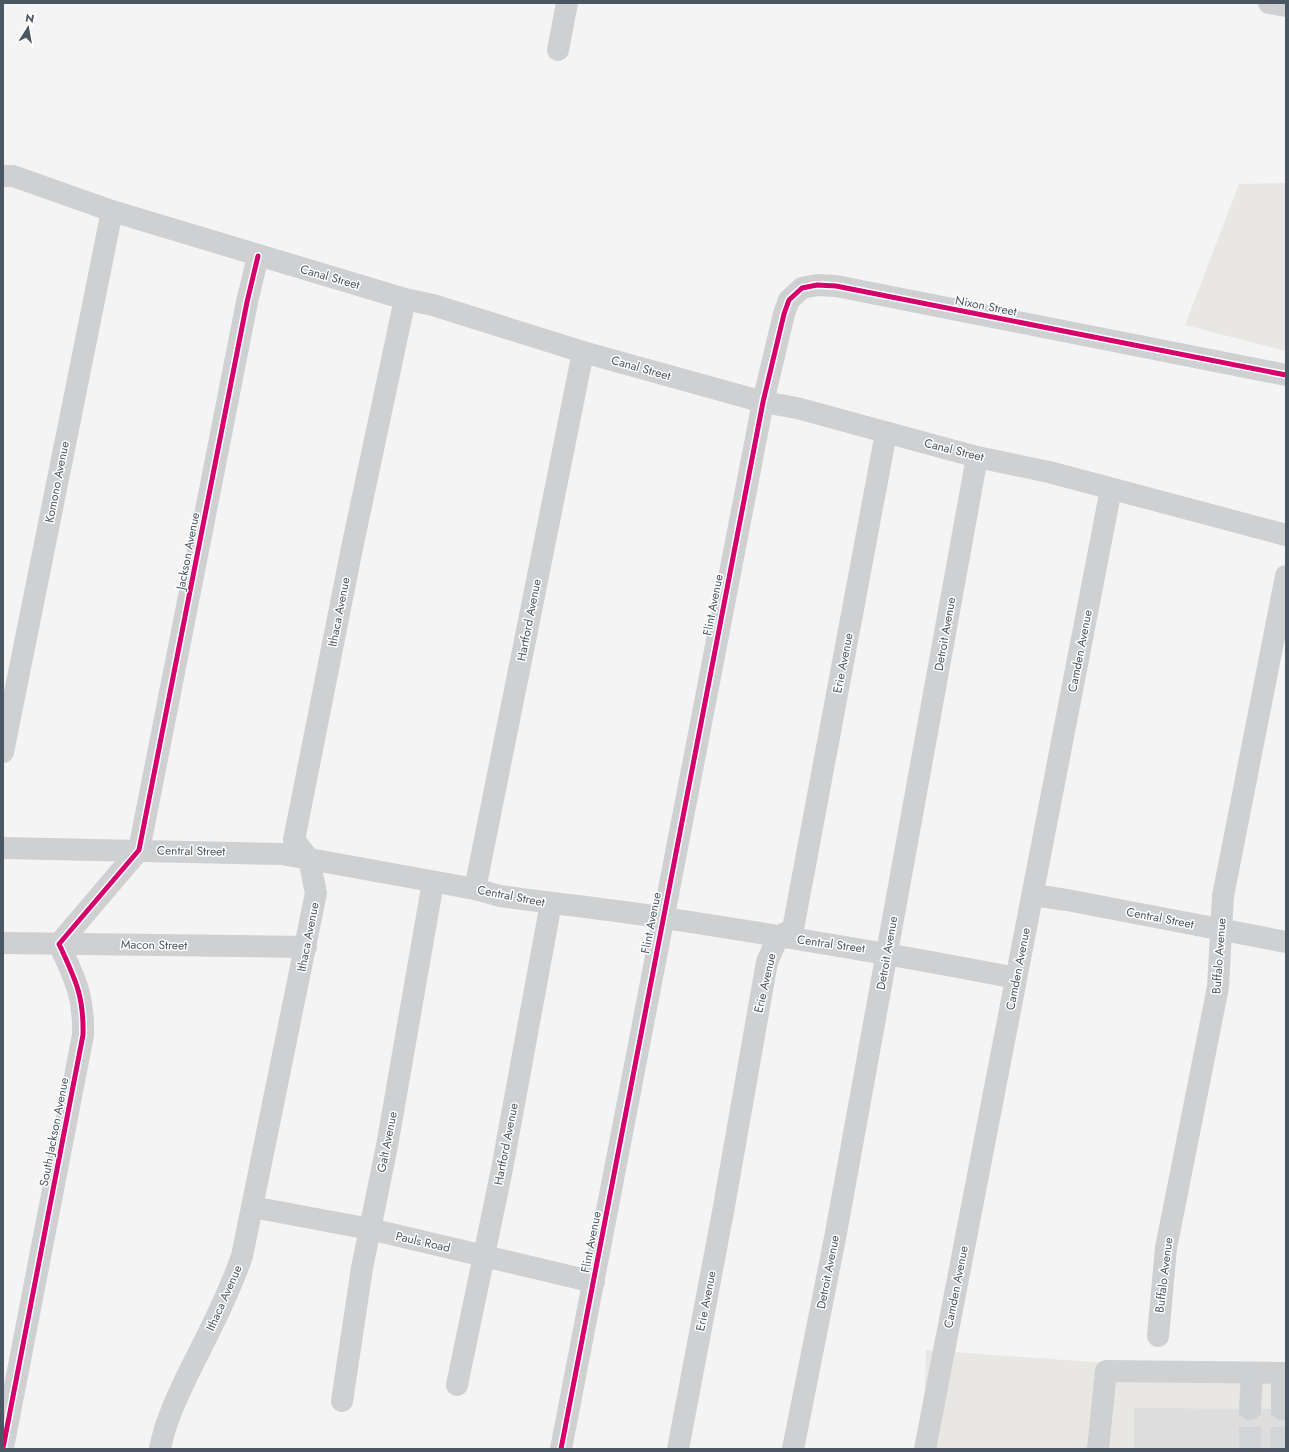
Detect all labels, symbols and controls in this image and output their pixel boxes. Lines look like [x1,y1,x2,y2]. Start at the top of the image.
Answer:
north arrow [8,8,48,48]
text: N [24,9,36,27]
street label: Canal Street [298,260,362,294]
street label: Nixon Street [954,291,1018,321]
street label: Canal Street [609,351,673,385]
street label: Canal Street [922,434,986,466]
street label: Komono Avenue [40,440,74,524]
street label: Jackson Avenue [171,511,204,593]
street label: Flint Avenue [698,573,728,637]
street label: Ithaca Avenue [323,576,355,648]
street label: Hartford Avenue [512,577,546,663]
street label: Detroit Avenue [930,596,960,672]
street label: Camden Avenue [1063,608,1097,694]
street label: Erie Avenue [828,631,858,695]
street label: Central Street [157,841,225,861]
street label: Central Street [476,881,546,911]
street label: Flint Avenue [636,891,666,955]
street label: Ithaca Avenue [292,901,324,973]
street label: Central Street [1125,903,1195,933]
street label: Detroit Avenue [872,915,902,991]
street label: Buffalo Avenue [1207,917,1231,995]
street label: Camden Avenue [1001,926,1035,1012]
street label: Central Street [796,930,866,958]
street label: Macon Street [121,935,187,955]
street label: Erie Avenue [749,951,781,1015]
street label: South Jackson Avenue [35,1076,73,1188]
street label: Hartford Avenue [489,1101,523,1187]
street label: Galt Avenue [372,1110,402,1174]
street label: Flint Avenue [576,1210,606,1274]
street label: Pauls Road [394,1227,452,1257]
street label: Detroit Avenue [812,1234,844,1310]
street label: Buffalo Avenue [1150,1236,1178,1314]
street label: Camden Avenue [939,1244,973,1330]
street label: Ithaca Avenue [201,1262,247,1334]
street label: Erie Avenue [691,1269,721,1333]

